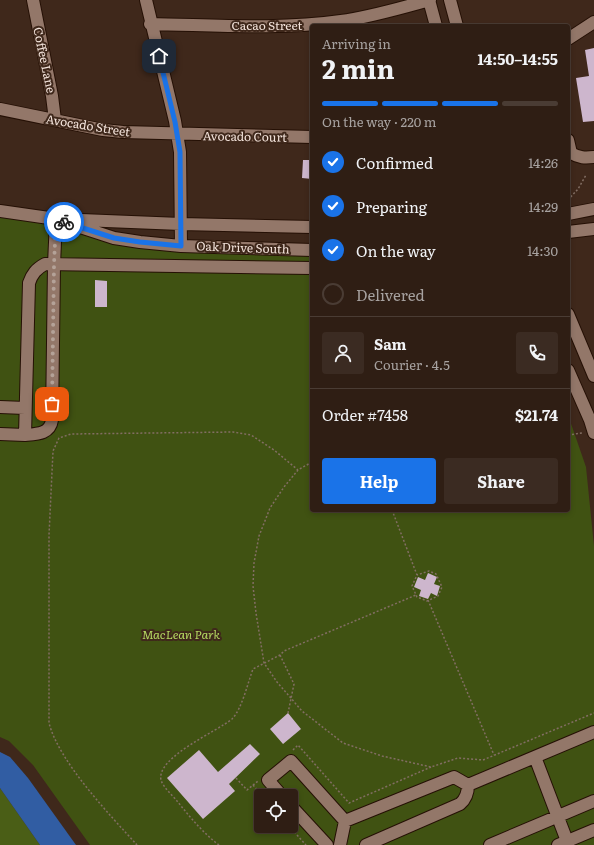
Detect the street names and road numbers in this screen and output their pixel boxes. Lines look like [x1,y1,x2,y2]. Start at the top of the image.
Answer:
street label: Cacao Street [232,16,303,34]
street label: Coffee Lane [29,25,61,95]
street label: Avocado Street [45,109,132,141]
street label: Avocado Court [203,126,287,146]
street label: Oak Drive South [196,236,290,258]

